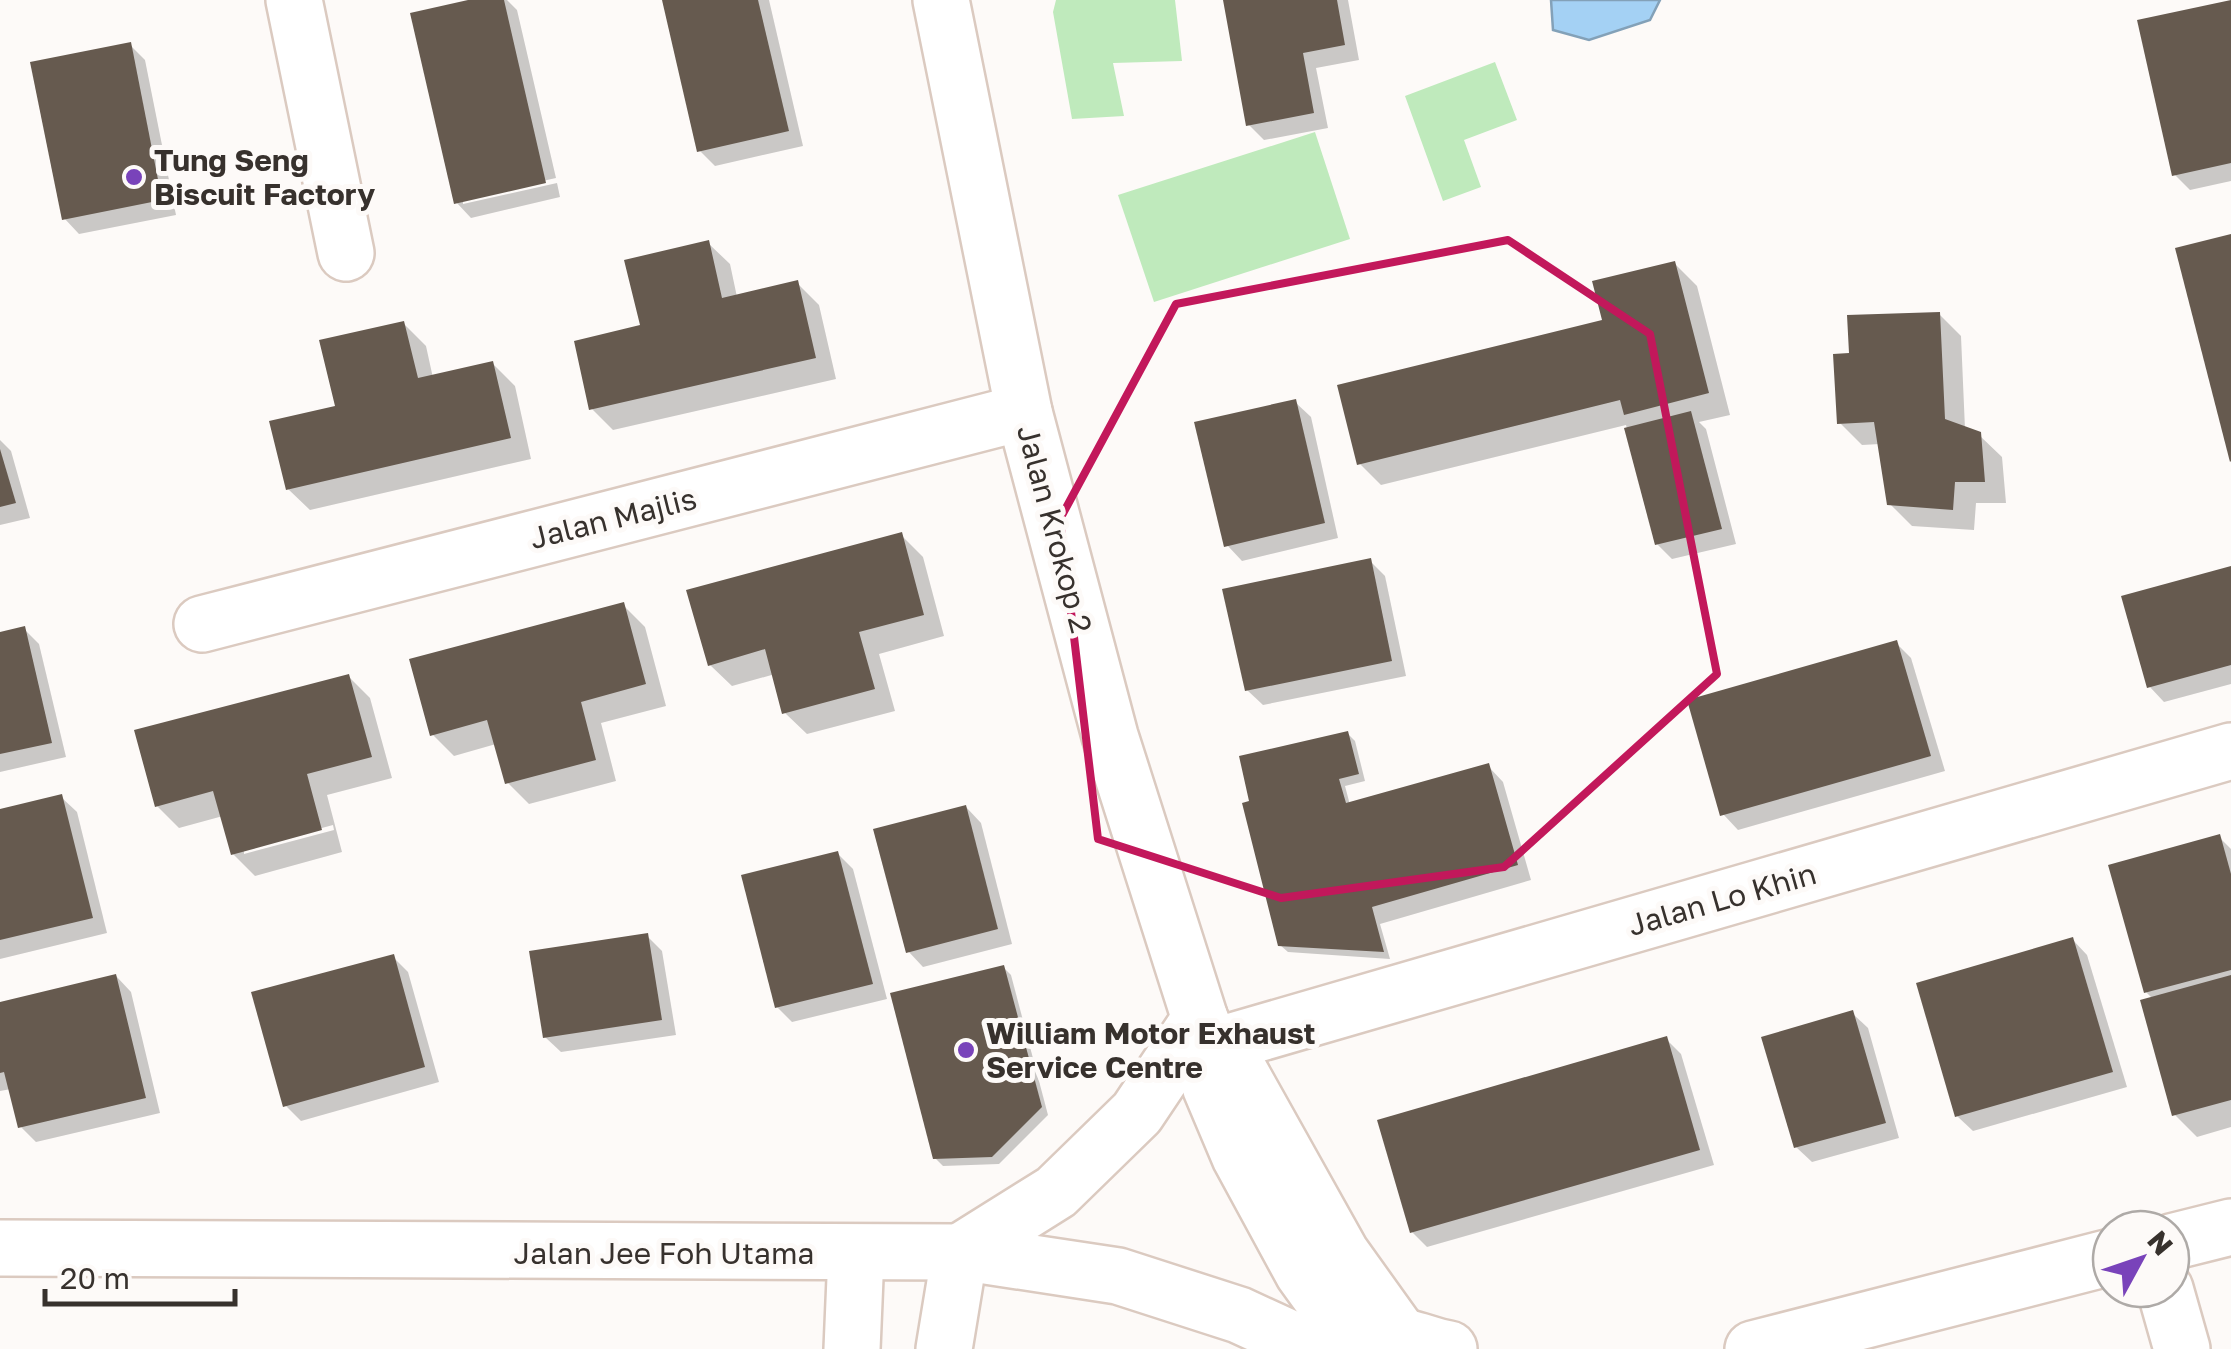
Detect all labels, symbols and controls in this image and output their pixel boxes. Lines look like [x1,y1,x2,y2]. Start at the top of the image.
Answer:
place label: Tung Seng Biscuit Factory [154,142,375,212]
marker: Tung Seng Biscuit Factory [123,166,145,188]
street label: Jalan Krokop 2 [1010,421,1100,637]
street label: Jalan Majlis [526,480,700,556]
street label: Jalan Lo Khin [1624,855,1820,943]
place label: William Motor Exhaust Service Centre [986,1015,1316,1085]
marker: William Motor Exhaust Service Centre [955,1039,977,1061]
north arrow [2091,1209,2191,1309]
text: N [2141,1224,2180,1261]
street label: Jalan Jee Foh Utama [514,1235,814,1271]
scale bar [45,1244,235,1306]
text: 20 m [60,1260,130,1296]

